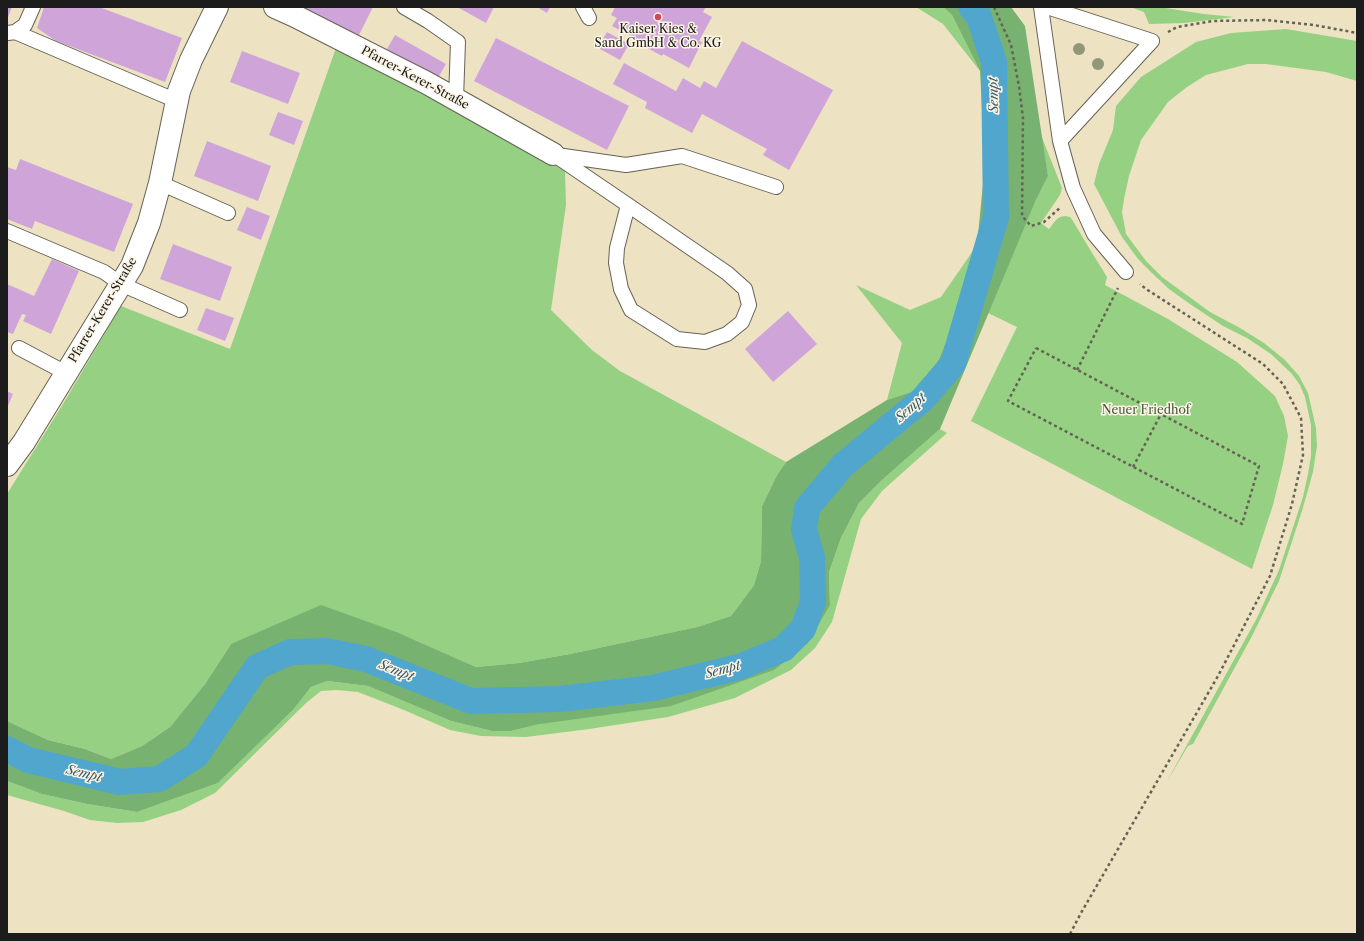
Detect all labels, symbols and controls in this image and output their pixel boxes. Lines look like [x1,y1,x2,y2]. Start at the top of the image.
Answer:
marker: Kaiser Kies & Sand GmbH & Co. KG [653,12,663,22]
place label: Kaiser Kies & Sand GmbH & Co. KG [595,23,721,51]
street label: Pfarrer-Kerer-Straße [358,43,472,113]
water label: Sempt [986,77,1002,113]
street label: Pfarrer-Kerer-Straße [66,255,140,365]
water label: Sempt [892,390,930,426]
park label: Neuer Friedhof [1102,404,1190,418]
water label: Sempt [376,657,416,685]
water label: Sempt [704,658,742,682]
water label: Sempt [65,762,103,786]

